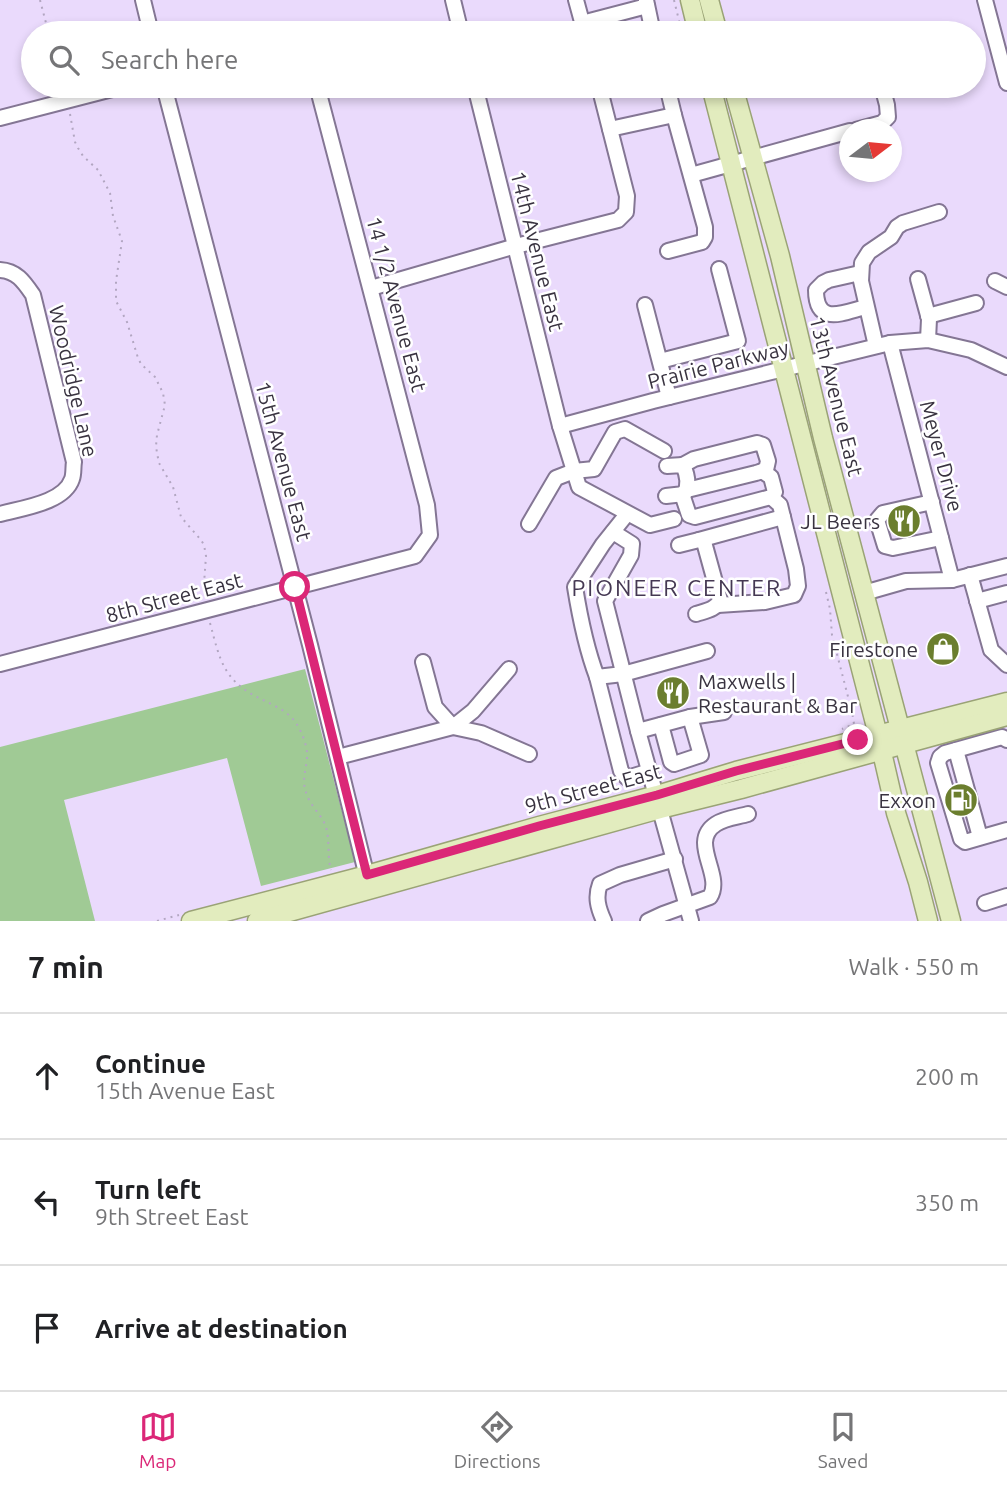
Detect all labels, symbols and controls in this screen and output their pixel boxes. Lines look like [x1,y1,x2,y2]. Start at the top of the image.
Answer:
search box [21,21,986,98]
icon: search [45,41,83,79]
text: Search here [101,45,238,74]
north arrow [839,119,902,182]
street label: 14th Avenue East [506,168,570,334]
street label: 14 1/2 Avenue East [362,214,432,394]
street label: Woodridge Lane [45,303,103,459]
street label: 13th Avenue East [805,313,869,479]
street label: Prairie Parkway [645,335,791,393]
street label: 15th Avenue East [251,379,317,543]
street label: Meyer Drive [916,398,968,514]
restaurant icon: JL Beers [885,502,923,540]
place label: JL Beers [801,509,880,533]
street label: 8th Street East [103,567,245,627]
route start [279,571,310,602]
district label: PIONEER CENTER [572,575,782,600]
shop icon: Firestone [924,630,962,668]
place label: Firestone [829,637,918,661]
place label: Maxwells | Restaurant & Bar [698,669,857,717]
restaurant icon: Maxwells | Restaurant & Bar [654,674,692,712]
route end [842,724,873,755]
street label: 9th Street East [522,758,664,818]
fuel station icon: Exxon [942,781,980,819]
place label: Exxon [878,788,936,812]
text: 7 min [28,950,104,984]
text: Walk · 550 m [848,954,979,979]
text: Continue [95,1049,206,1078]
icon: ahead [28,1057,66,1095]
text: 200 m [915,1064,979,1089]
text: 15th Avenue East [95,1078,275,1103]
text: Turn left [95,1175,201,1204]
icon: left [28,1183,66,1221]
text: 350 m [915,1190,979,1215]
text: 9th Street East [95,1204,249,1229]
icon: arrive [28,1309,66,1347]
text: Arrive at destination [95,1314,348,1343]
tab: Map [139,1408,177,1472]
tab: Directions [454,1408,541,1472]
tab: Saved [818,1408,868,1472]

